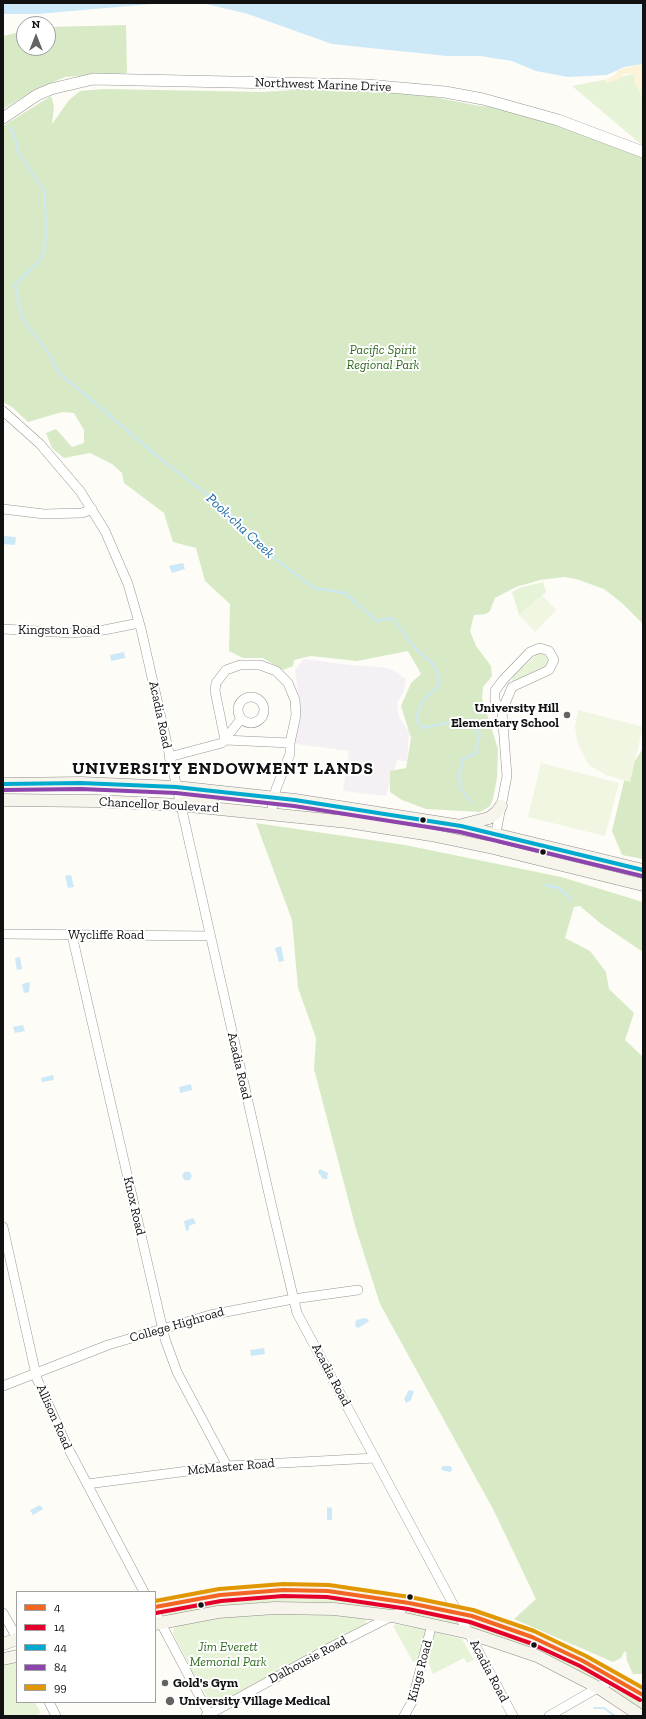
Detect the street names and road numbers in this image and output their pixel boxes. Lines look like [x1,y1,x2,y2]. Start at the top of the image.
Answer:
street label: Northwest Marine Drive [255,75,391,95]
street label: Kingston Road [18,622,100,638]
street label: Acadia Road [145,680,175,750]
street label: Chancellor Boulevard [99,794,219,816]
street label: Wycliffe Road [68,927,144,943]
street label: Acadia Road [224,1031,254,1101]
street label: Knox Road [120,1175,148,1237]
street label: College Highroad [128,1304,226,1346]
street label: Acadia Road [308,1341,354,1409]
street label: Allison Road [33,1382,75,1452]
street label: McMaster Road [187,1455,275,1479]
street label: Dalhousie Road [266,1633,350,1687]
street label: Acadia Road [466,1637,512,1705]
street label: Kings Road [404,1638,436,1704]

